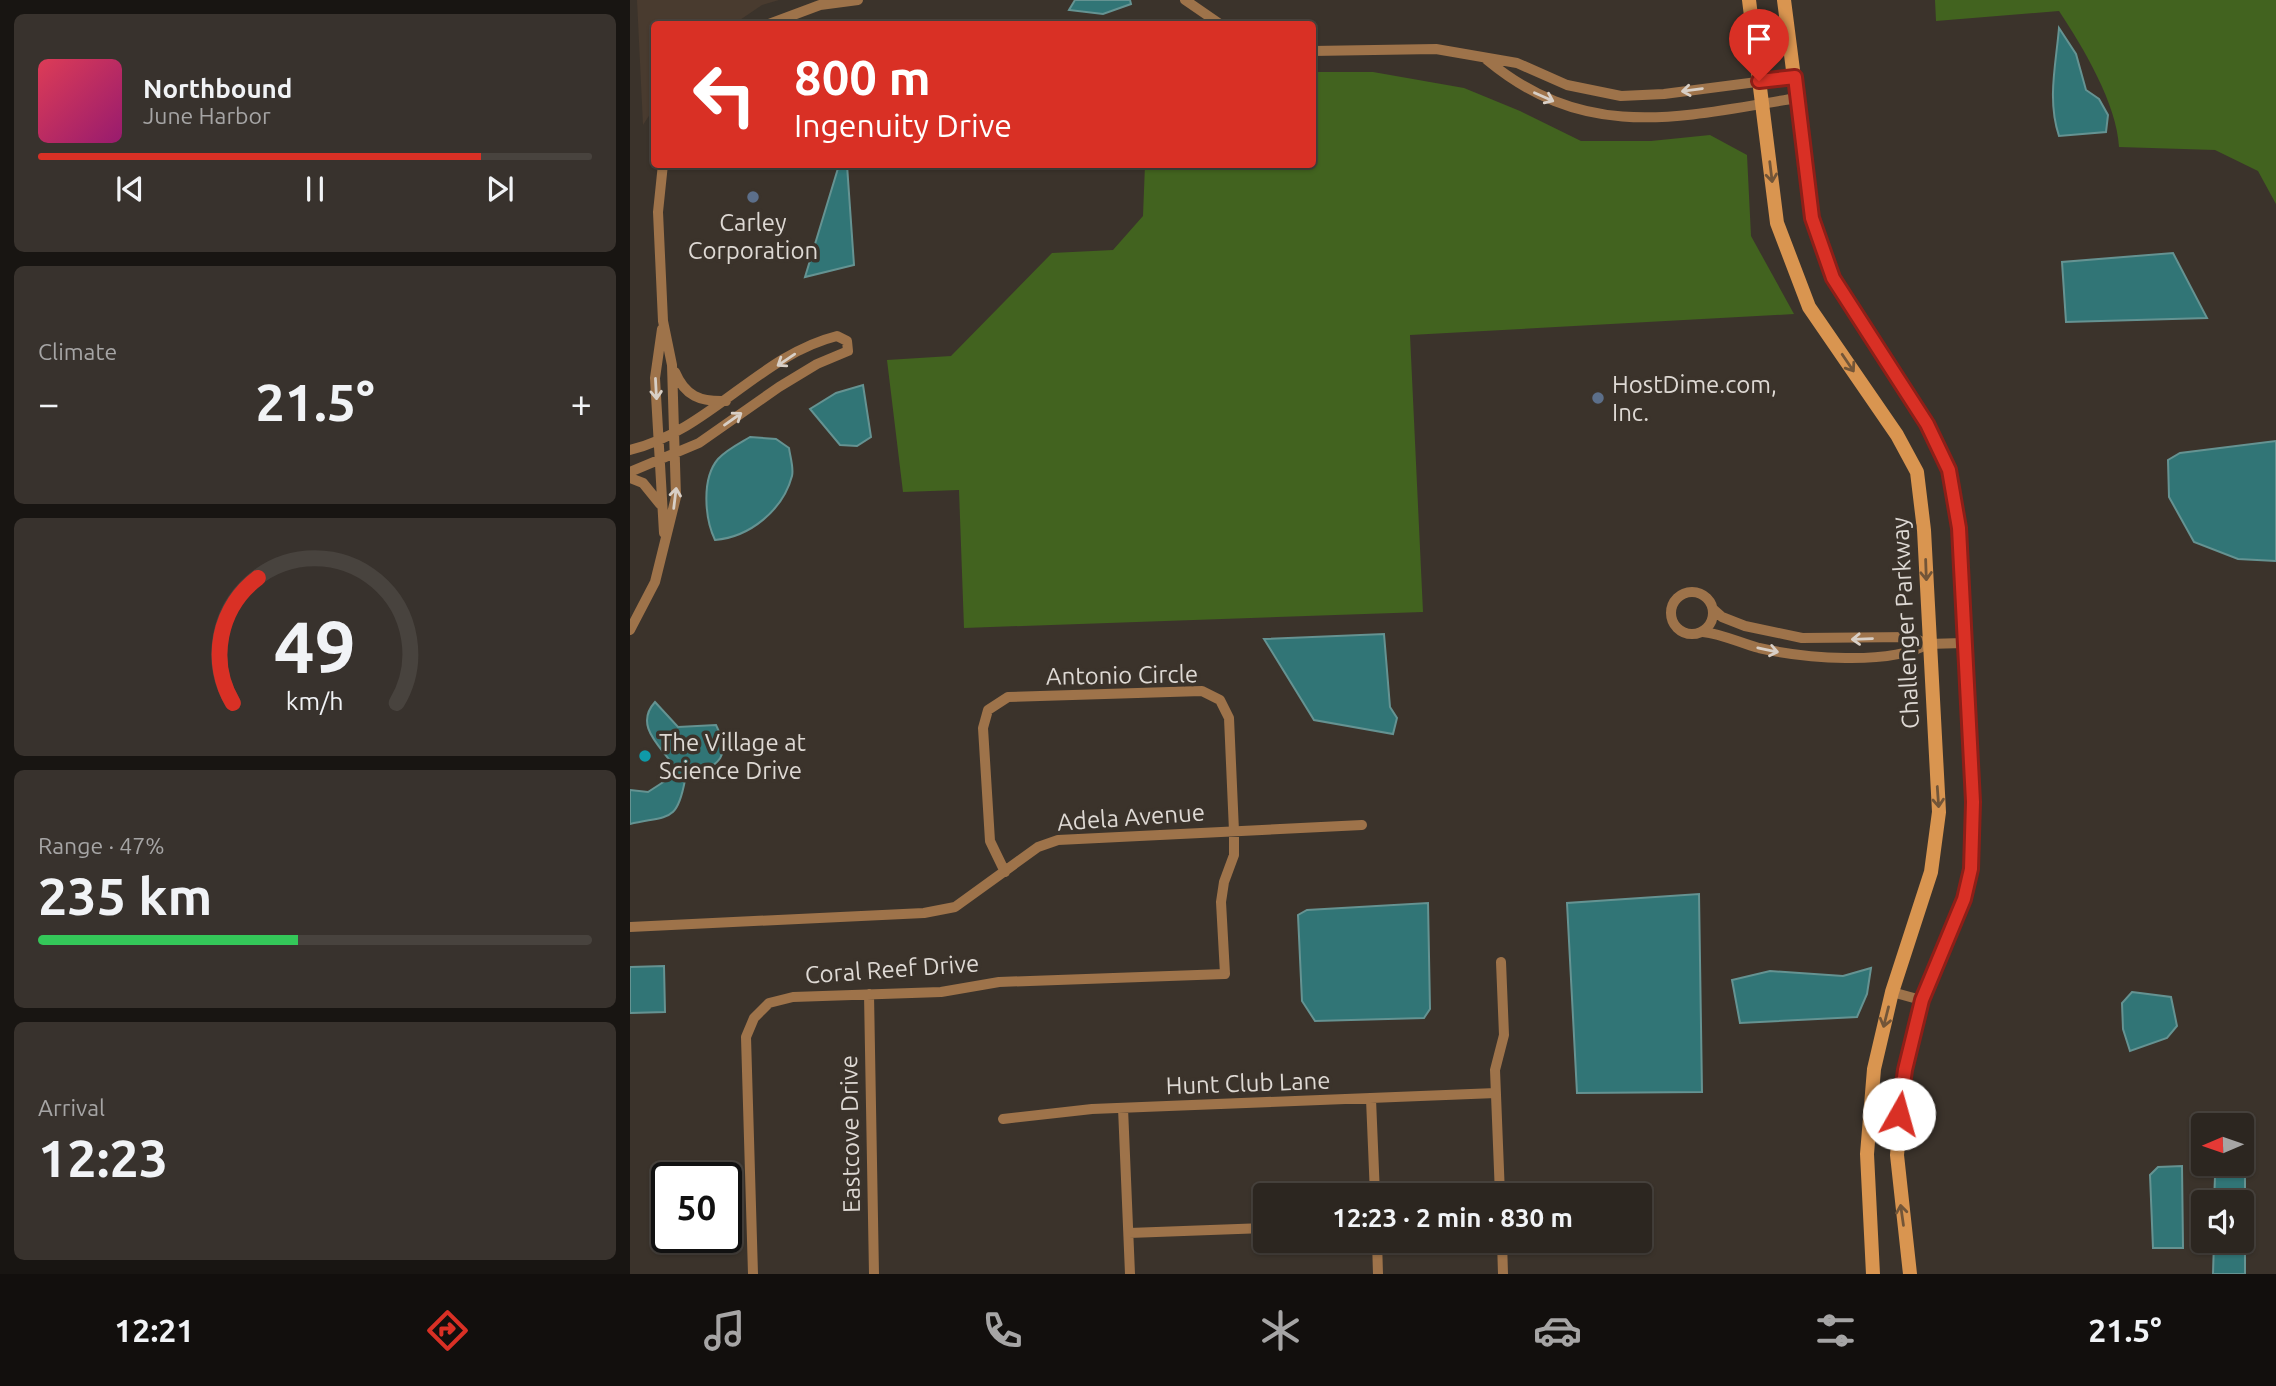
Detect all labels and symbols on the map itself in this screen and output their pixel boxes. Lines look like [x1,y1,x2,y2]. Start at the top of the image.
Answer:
pin [1729,9,1789,81]
one-way arrow [1681,84,1704,97]
one-way arrow [1532,91,1554,104]
one-way arrow [1764,160,1777,182]
marker: Carley Corporation [745,189,761,205]
place label: Carley Corporation [688,209,818,264]
one-way arrow [777,353,796,367]
one-way arrow [1841,353,1855,372]
place label: HostDime.com, Inc. [1612,371,1777,426]
one-way arrow [649,377,662,400]
marker: HostDime.com, Inc. [1590,390,1606,406]
one-way arrow [724,412,743,427]
one-way arrow [668,487,681,510]
street label: Challenger Parkway [1886,516,1924,730]
one-way arrow [1919,558,1932,581]
one-way arrow [1850,632,1873,645]
one-way arrow [1756,643,1779,657]
street label: Antonio Circle [1046,660,1198,690]
place label: The Village at Science Drive [659,729,806,784]
marker: The Village at Science Drive [637,748,653,764]
one-way arrow [1932,785,1945,808]
street label: Adela Avenue [1056,798,1206,836]
street label: Coral Reef Drive [804,949,980,989]
one-way arrow [1879,1005,1892,1028]
street label: Eastcove Drive [835,1055,865,1213]
street label: Hunt Club Lane [1165,1067,1331,1099]
position arrow [1862,1077,1936,1151]
north arrow [2191,1113,2254,1176]
speed limit sign: 50 [651,1162,742,1253]
one-way arrow [1895,1204,1908,1227]

